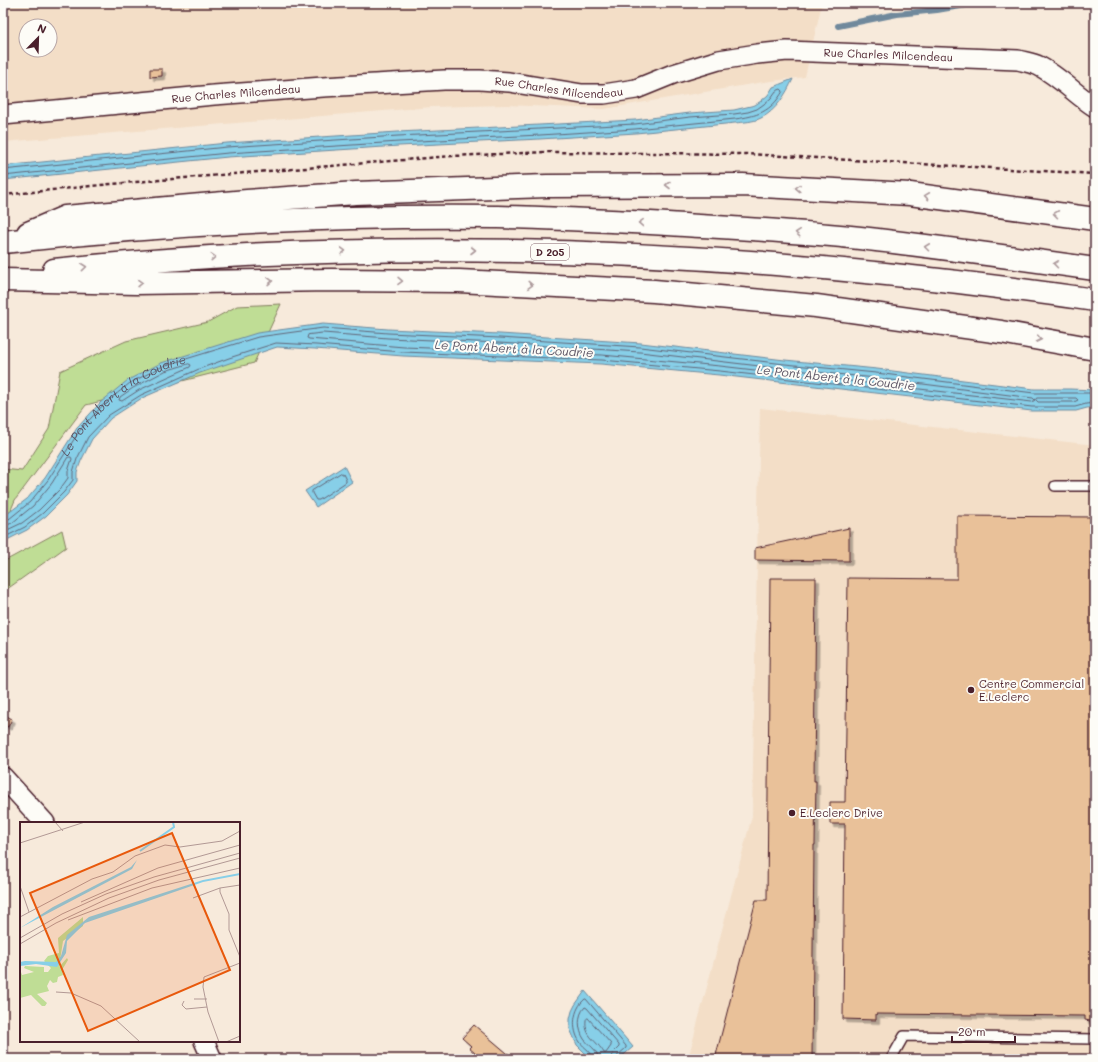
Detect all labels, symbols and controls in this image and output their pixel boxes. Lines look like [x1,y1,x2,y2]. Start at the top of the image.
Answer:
north arrow [18,18,58,58]
text: N [35,20,49,37]
street label: Rue Charles Milcendeau [824,44,953,64]
street label: Rue Charles Milcendeau [494,73,624,101]
street label: Rue Charles Milcendeau [171,81,301,106]
one-way arrow [665,181,671,189]
one-way arrow [795,184,801,192]
one-way arrow [924,192,931,201]
one-way arrow [1053,210,1059,219]
one-way arrow [638,218,644,227]
one-way arrow [795,229,801,238]
one-way arrow [924,243,931,252]
road number: D 205 [531,244,569,260]
one-way arrow [470,246,476,254]
one-way arrow [340,247,346,255]
one-way arrow [210,253,216,261]
one-way arrow [1053,260,1059,269]
one-way arrow [81,262,87,271]
one-way arrow [397,276,403,285]
one-way arrow [267,277,273,285]
one-way arrow [137,279,143,287]
one-way arrow [527,281,533,289]
one-way arrow [1036,334,1042,342]
water label: Le Pont Abert à la Coudrie [434,336,594,360]
water label: Le Pont Abert à la Coudrie [57,350,188,459]
water label: Le Pont Abert à la Coudrie [756,361,916,393]
place label: Centre Commercial E.Leclerc [979,676,1084,704]
marker: Centre Commercial E.Leclerc [966,685,976,695]
place label: E.Leclerc Drive [800,805,883,820]
marker: E.Leclerc Drive [787,808,797,818]
inset map [20,822,240,1042]
scale bar [952,1018,1015,1044]
text: 20 m [958,1023,986,1039]

